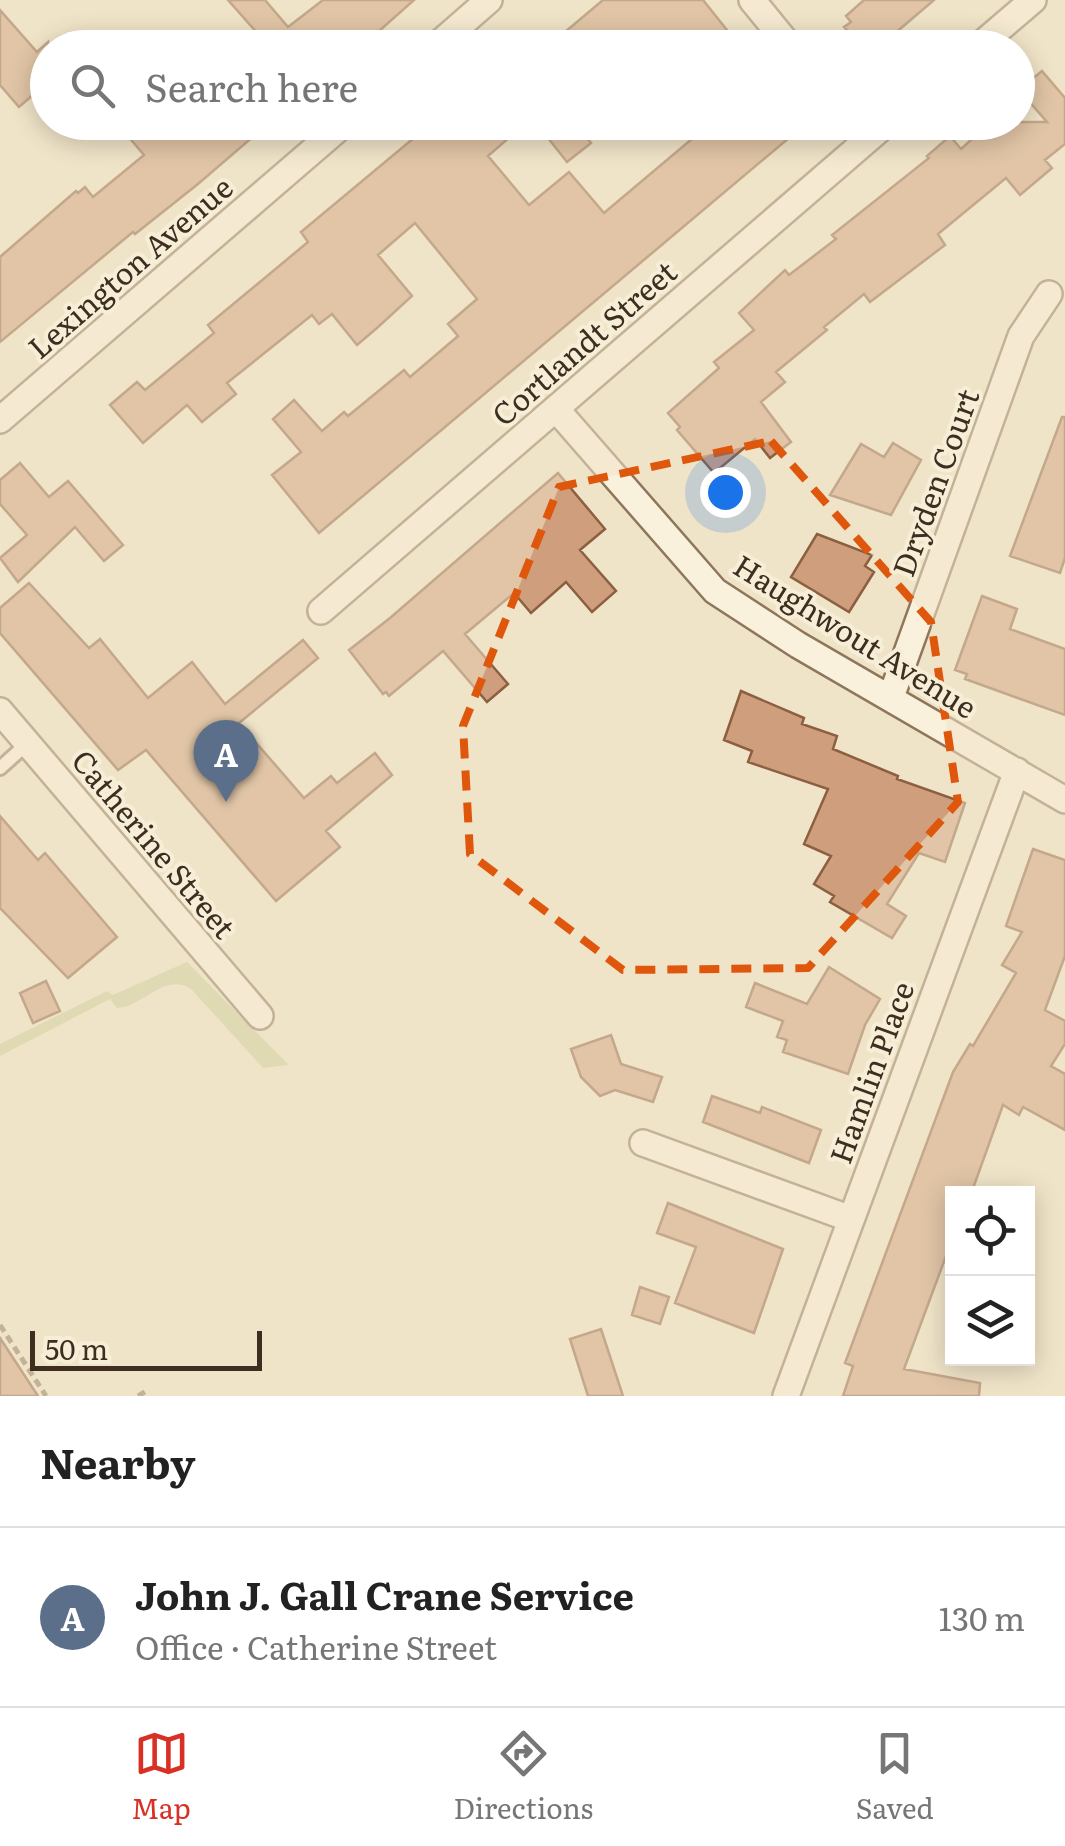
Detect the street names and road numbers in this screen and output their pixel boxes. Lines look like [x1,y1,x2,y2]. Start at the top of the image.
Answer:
street label: Lexington Avenue [17,165,241,367]
street label: Cortlandt Street [481,249,685,435]
street label: Dryden Court [880,382,988,582]
street label: Haughwout Avenue [726,542,986,728]
street label: Catherine Street [63,739,247,947]
street label: Hamlin Place [817,975,923,1169]

